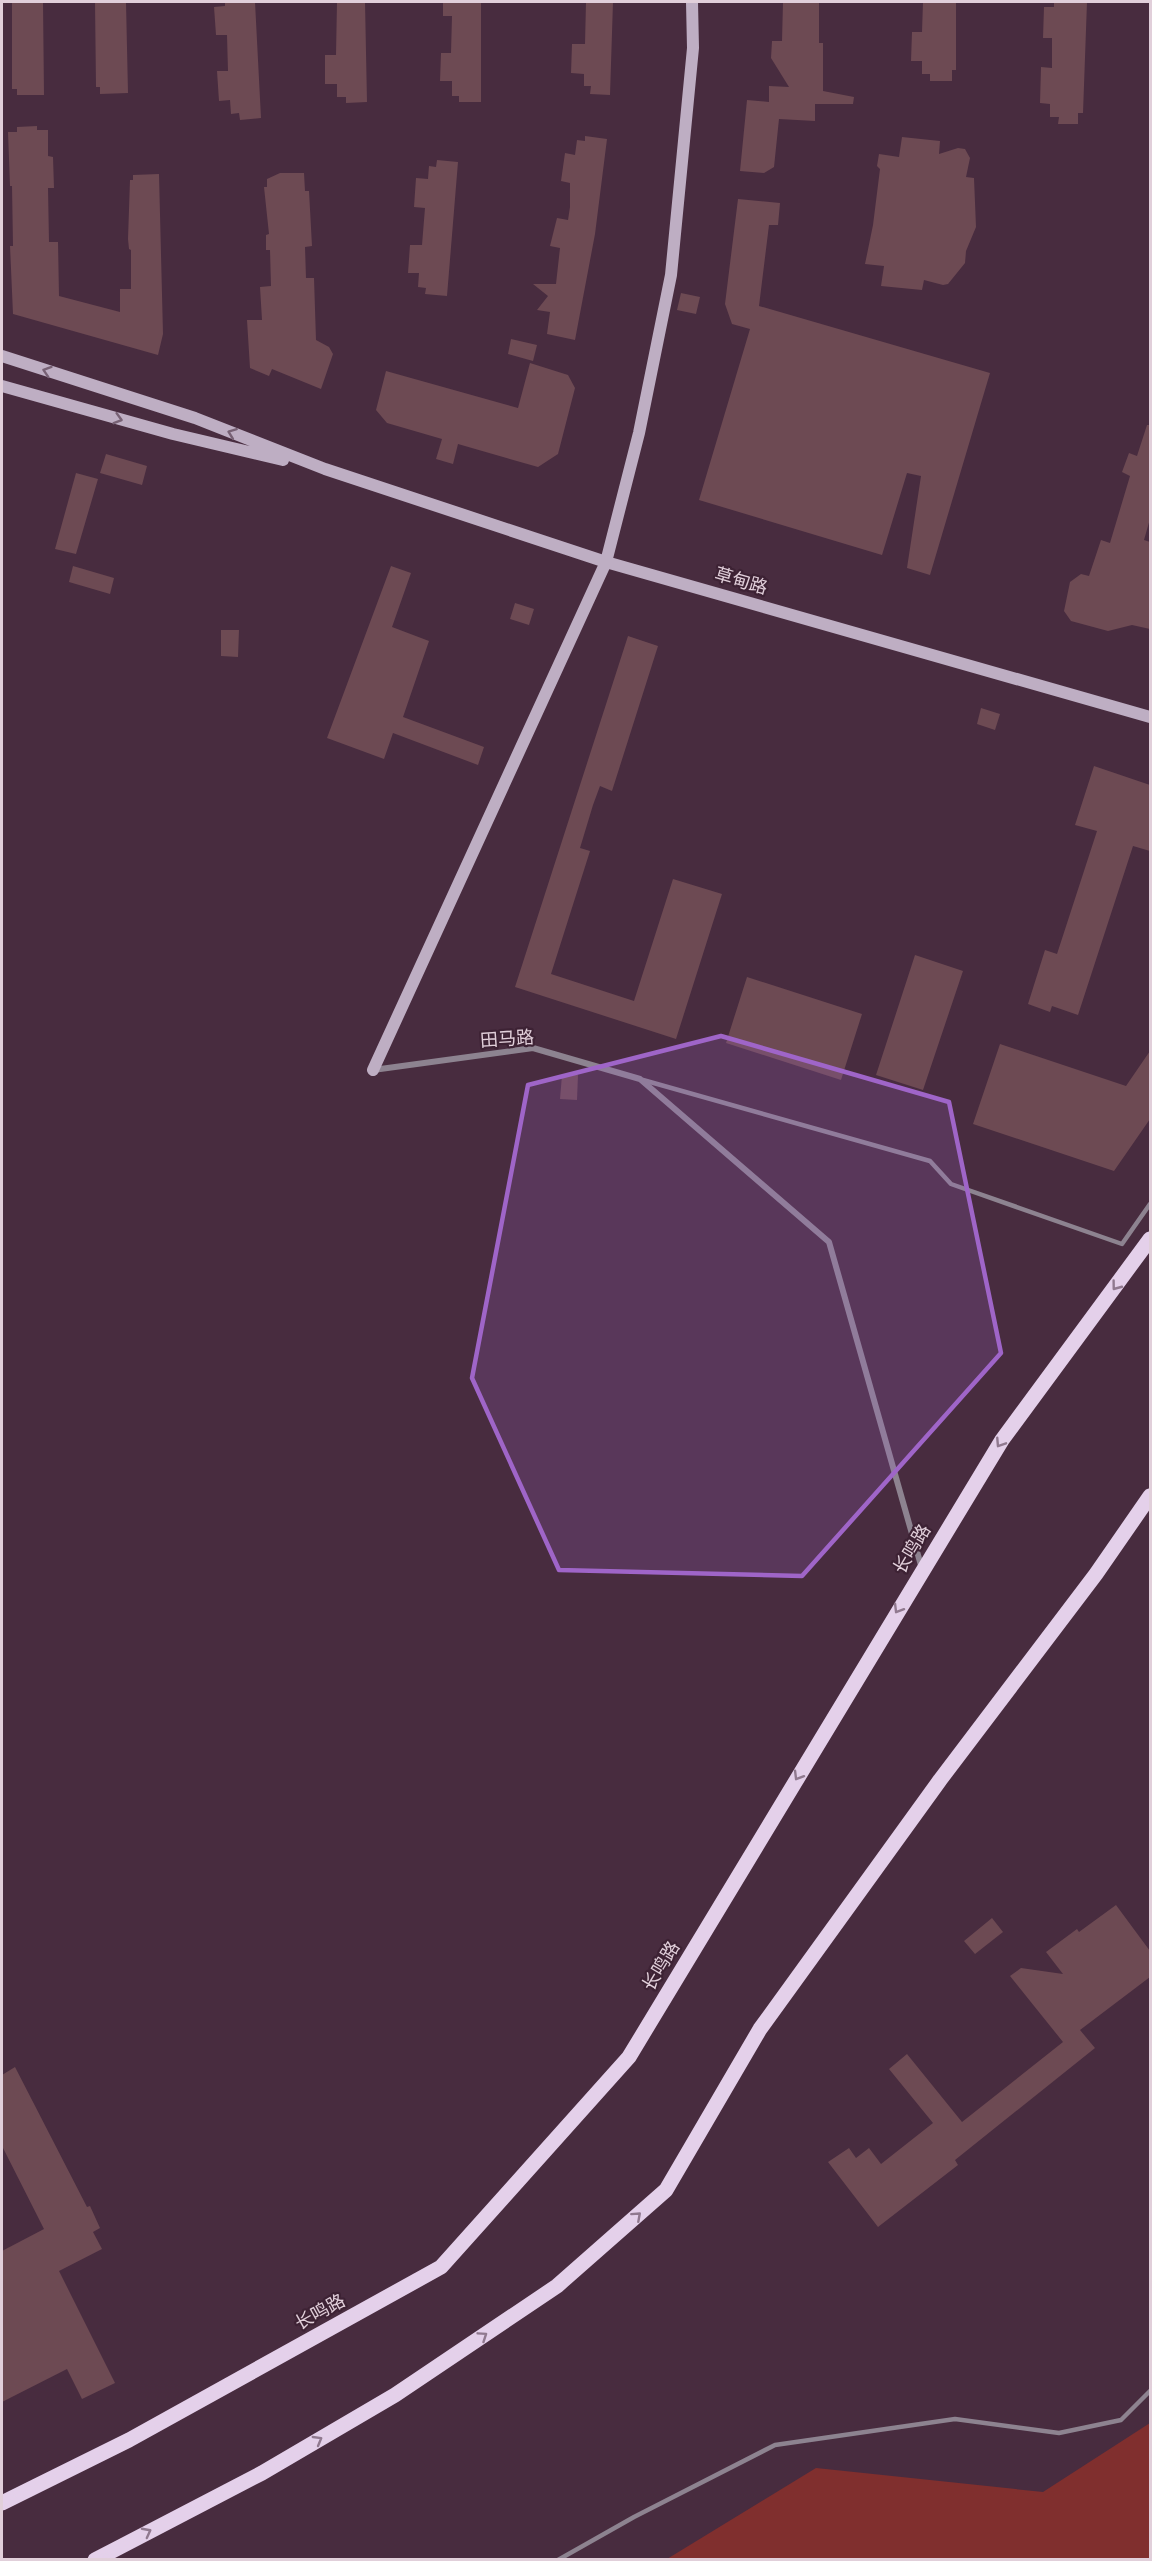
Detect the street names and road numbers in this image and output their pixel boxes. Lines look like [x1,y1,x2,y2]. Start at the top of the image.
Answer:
street label: 草甸路 [712,563,770,599]
street label: 田马路 [479,1026,535,1052]
street label: 长鸣路 [889,1520,935,1578]
street label: 长鸣路 [638,1937,684,1995]
street label: 长鸣路 [291,2289,349,2335]

